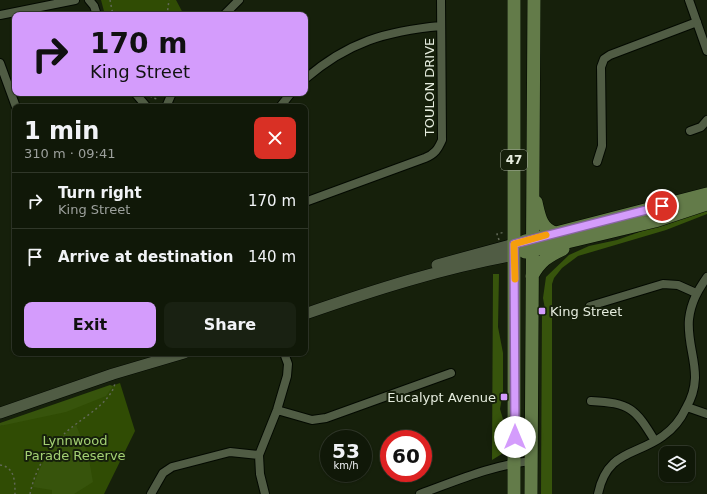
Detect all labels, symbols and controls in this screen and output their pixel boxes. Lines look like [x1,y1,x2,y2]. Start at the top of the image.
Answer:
text: 170 m [90,27,187,60]
icon: right [24,28,76,80]
street label: TOULON DRIVE [422,38,437,137]
text: King Street [90,61,190,82]
text: 1 min [24,117,99,145]
button: close [254,117,296,159]
text: 310 m · 09:41 [24,146,115,161]
road number: 47 [501,150,527,170]
text: Turn right [58,184,142,202]
pin [645,189,679,223]
icon: right [24,190,46,212]
text: 170 m [248,192,296,210]
icon: arrive [651,195,673,217]
text: King Street [58,202,130,217]
icon: arrive [24,246,46,268]
text: Arrive at destination [58,248,233,266]
text: 140 m [248,248,296,266]
button: Exit [24,302,156,348]
button: Share [164,302,296,348]
place label: King Street [550,304,622,319]
marker: King Street [537,306,547,316]
place label: Eucalypt Avenue [387,390,496,405]
marker: Eucalypt Avenue [499,392,509,402]
position arrow [494,416,536,458]
speed limit sign: 60 [380,430,432,482]
park label: Lynnwood Parade Reserve [24,433,126,463]
text: 53 [332,439,360,463]
map controls [659,446,695,482]
button: layers [659,446,695,482]
text: km/h [333,460,359,471]

